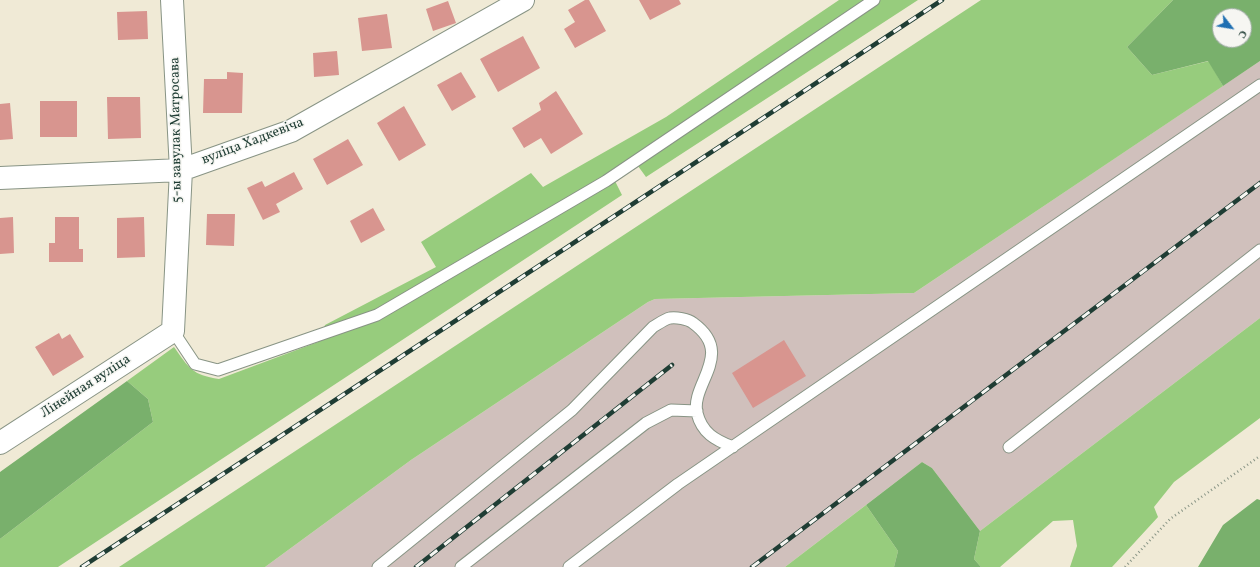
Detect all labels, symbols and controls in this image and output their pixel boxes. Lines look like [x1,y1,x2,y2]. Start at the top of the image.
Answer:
north arrow [1212,8,1252,48]
text: С [1234,27,1250,41]
street label: 5-ы завулак Матросава [167,57,187,203]
street label: вуліца Хадкевіча [200,115,306,169]
street label: Лінейная вуліца [38,352,134,422]

